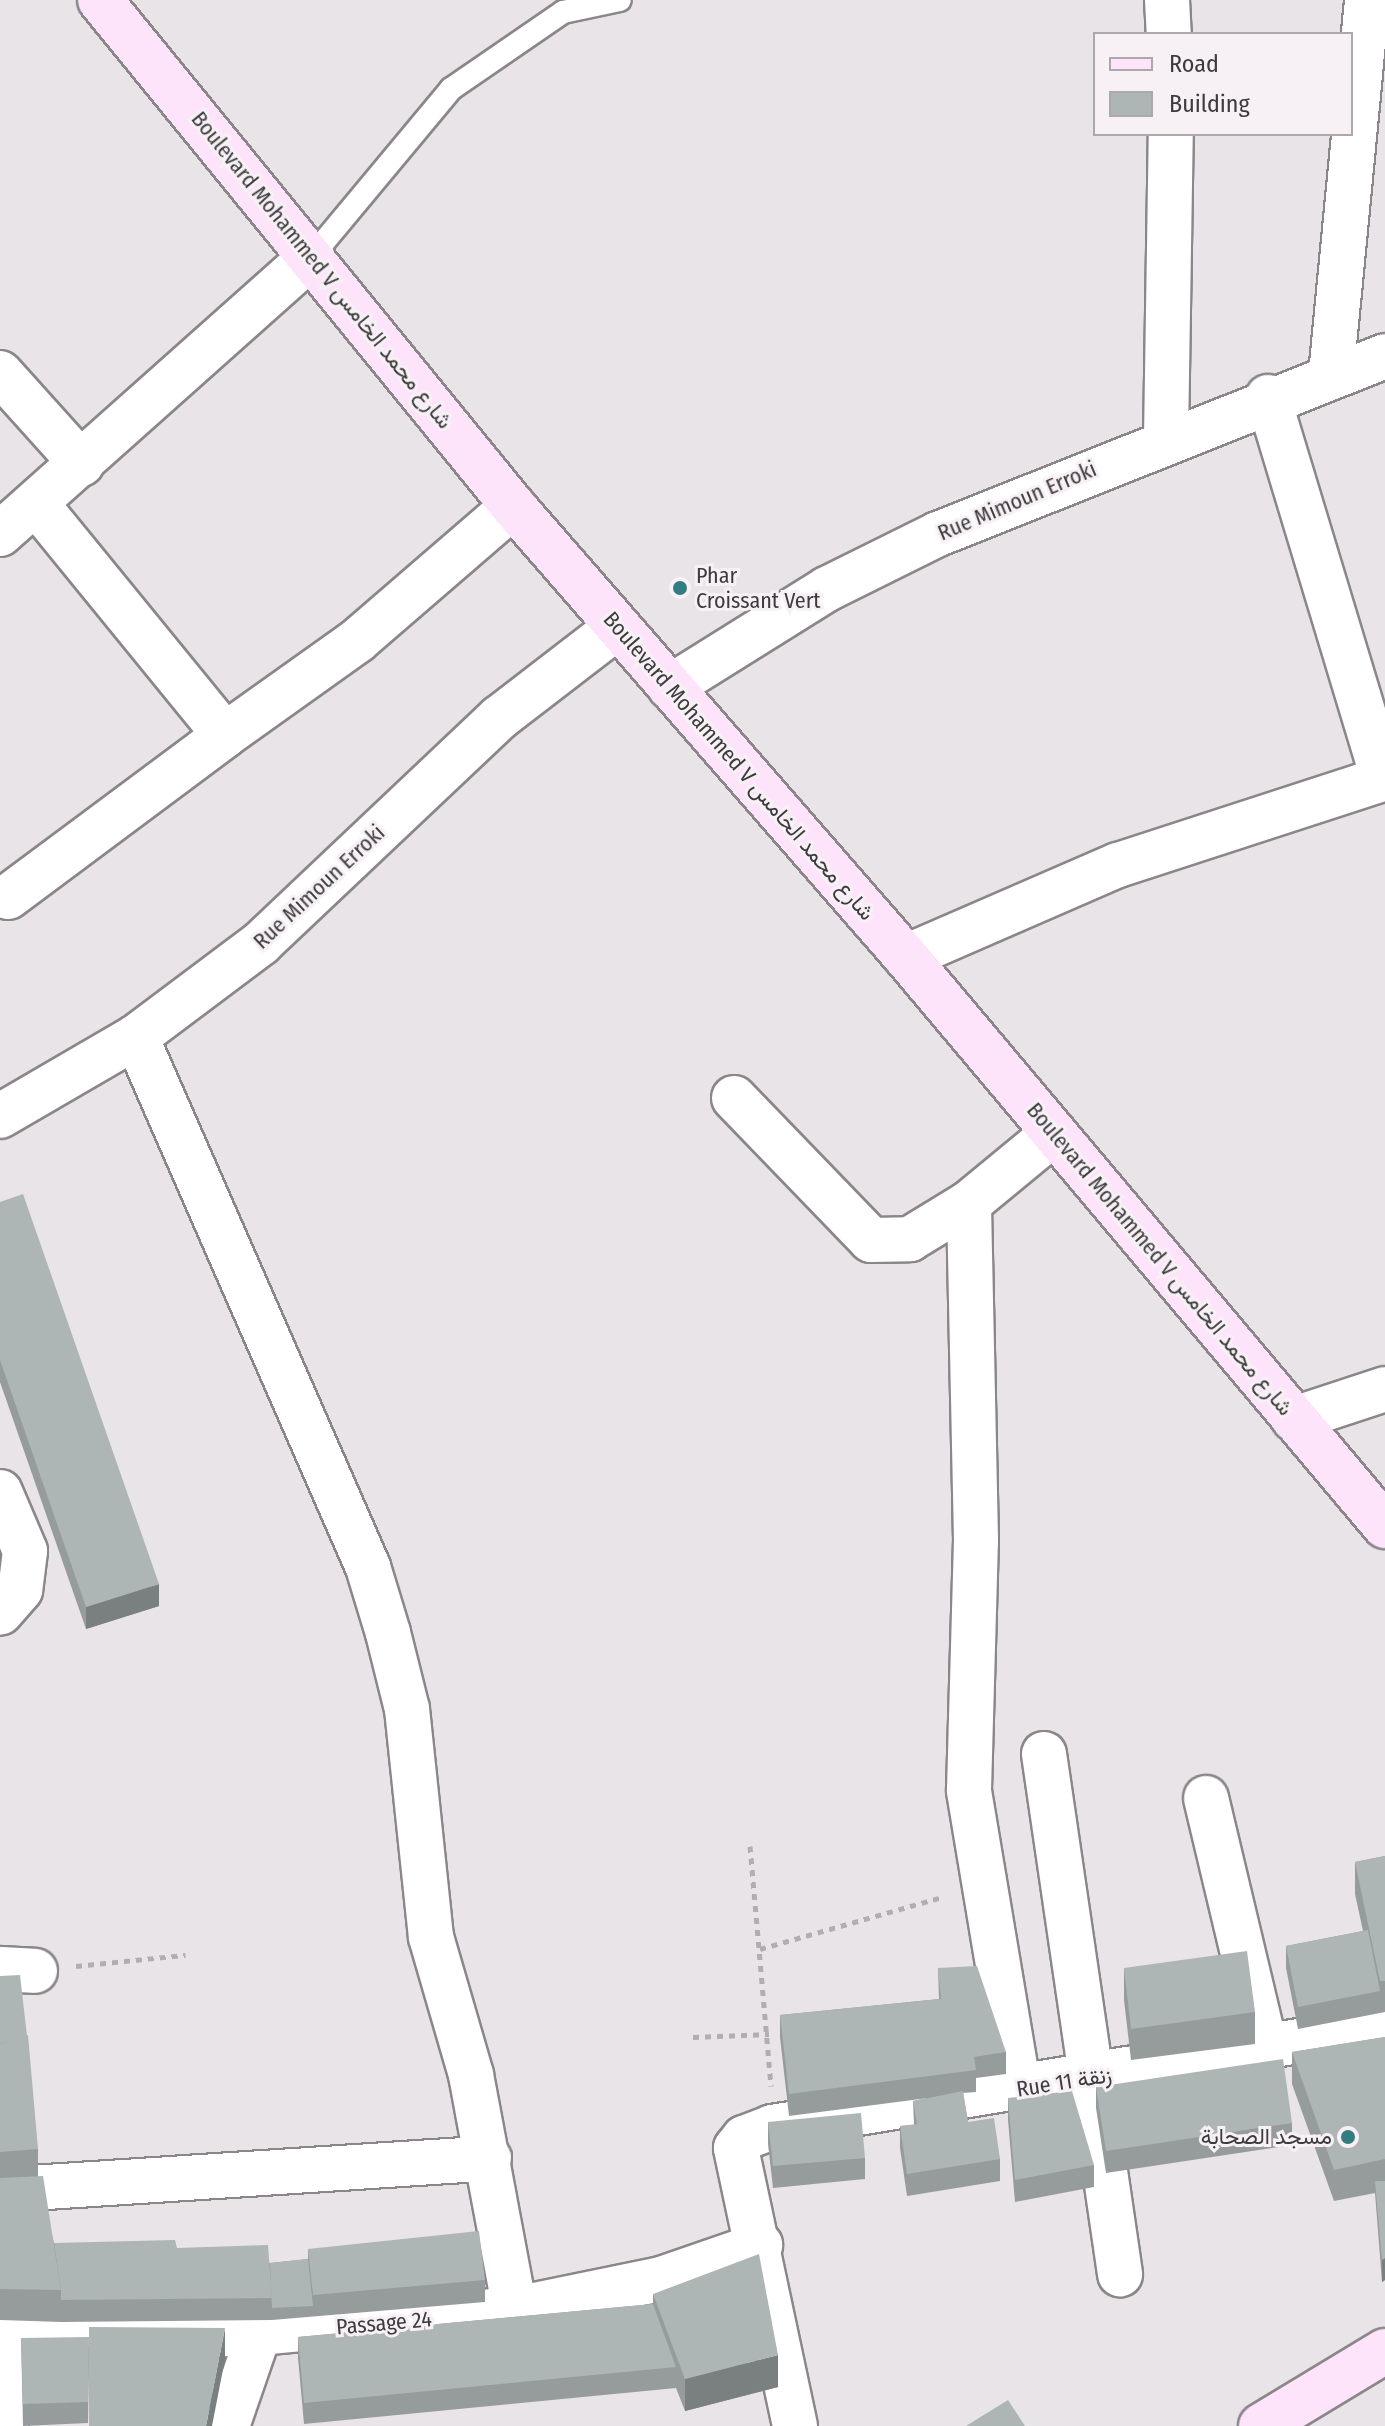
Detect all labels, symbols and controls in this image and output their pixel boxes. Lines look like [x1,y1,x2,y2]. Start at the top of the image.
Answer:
legend [1093,32,1353,136]
text: Road [1169,50,1219,78]
text: Building [1169,90,1250,118]
street label: Boulevard Mohammed V شارع محمد الخامس [186,106,458,434]
street label: Rue Mimoun Erroki [934,456,1100,546]
place label: Phar Croissant Vert [696,562,821,614]
marker: Phar Croissant Vert [671,579,689,597]
street label: Boulevard Mohammed V شارع محمد الخامس [598,606,880,926]
street label: Rue Mimoun Erroki [248,819,390,955]
street label: Boulevard Mohammed V شارع محمد الخامس [1021,1097,1299,1421]
street label: Rue 11 زنقة [1014,2061,1114,2103]
place label: مسجد الصحابة [1201,2124,1332,2150]
marker: مسجد الصحابة [1339,2128,1357,2146]
street label: Passage 24 [335,2306,433,2340]

